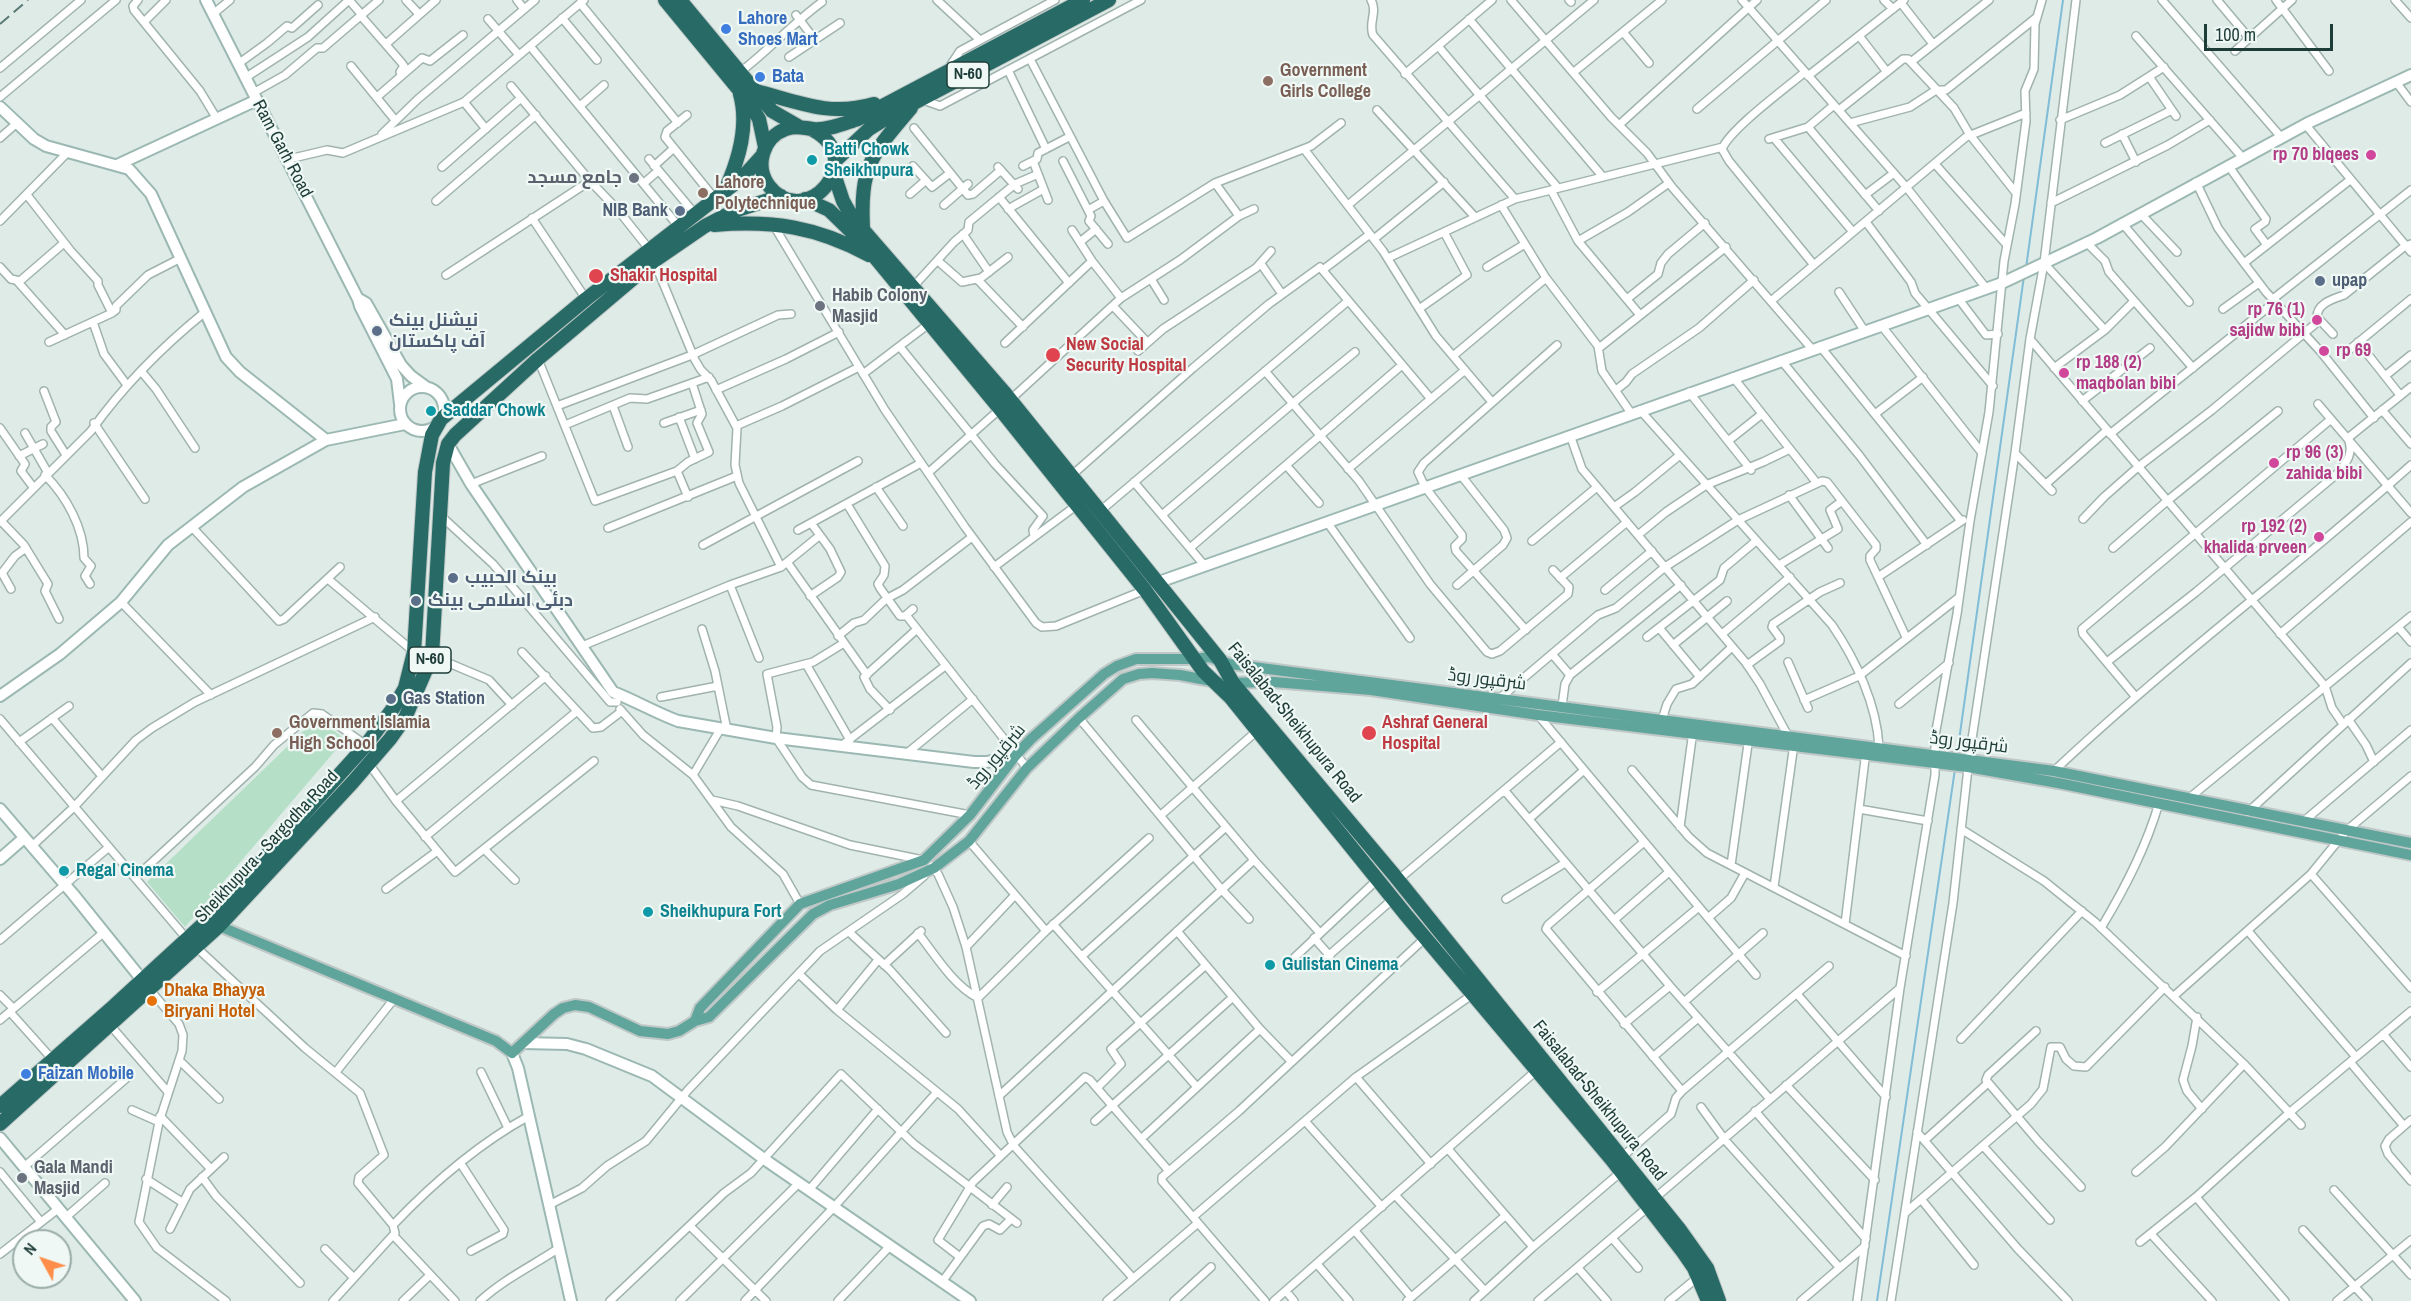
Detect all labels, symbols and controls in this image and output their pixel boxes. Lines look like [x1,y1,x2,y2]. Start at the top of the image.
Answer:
place label: Lahore Shoes Mart [738,8,818,50]
scale bar [2207,12,2336,50]
marker: Lahore Shoes Mart [719,22,733,36]
text: 100 m [2215,22,2256,47]
place label: Government Girls College [1280,60,1371,103]
road number: N-60 [947,62,989,88]
place label: Bata [772,66,804,88]
marker: Bata [753,70,767,84]
marker: Government Girls College [1261,74,1275,88]
street label: Ram Garh Road [247,96,317,202]
place label: Batti Chowk Sheikhupura [824,139,913,182]
place label: rp 70 blqees [2273,144,2359,166]
marker: rp 70 blqees [2364,148,2378,162]
marker: Batti Chowk Sheikhupura [805,153,819,167]
place label: جامع مسجد [528,167,622,189]
marker: جامع مسجد [627,171,641,185]
place label: Lahore Polytechnique [715,172,816,214]
marker: Lahore Polytechnique [696,186,710,200]
place label: NIB Bank [602,200,668,222]
marker: NIB Bank [673,204,687,218]
place label: Shakir Hospital [610,265,717,287]
marker: Shakir Hospital [587,267,605,285]
place label: upap [2332,270,2367,292]
marker: upap [2313,274,2327,288]
place label: Habib Colony Masjid [832,285,927,328]
marker: Habib Colony Masjid [813,299,827,313]
place label: rp 76 (1) sajidw bibi [2230,299,2305,342]
place label: نیشنل بینک آف پاکستان [389,310,485,352]
marker: rp 76 (1) sajidw bibi [2310,313,2324,327]
marker: نیشنل بینک آف پاکستان [370,324,384,338]
place label: New Social Security Hospital [1066,334,1187,376]
place label: rp 69 [2336,340,2371,362]
marker: rp 69 [2317,344,2331,358]
marker: New Social Security Hospital [1044,346,1062,364]
place label: rp 188 (2) maqbolan bibi [2076,352,2176,394]
marker: rp 188 (2) maqbolan bibi [2057,366,2071,380]
place label: Saddar Chowk [443,400,546,422]
marker: Saddar Chowk [424,404,438,418]
place label: rp 96 (3) zahida bibi [2286,442,2362,484]
marker: rp 96 (3) zahida bibi [2267,456,2281,470]
place label: rp 192 (2) khalida prveen [2204,516,2307,558]
marker: rp 192 (2) khalida prveen [2312,530,2326,544]
place label: بينک الحبيب [465,567,557,589]
marker: بينک الحبيب [446,571,460,585]
place label: دبئی اسلامی بینک [428,590,573,612]
marker: دبئی اسلامی بینک [409,594,423,608]
street label: Faisalabad-Sheikhupura Road [1223,638,1365,808]
road number: N-60 [409,647,451,673]
street label: شرقپور روڈ [1447,664,1527,696]
place label: Gas Station [403,688,485,710]
marker: Gas Station [384,692,398,706]
place label: Government Islamia High School [289,712,430,754]
place label: Ashraf General Hospital [1382,712,1488,754]
street label: شرقپور روڈ [963,720,1031,794]
marker: Ashraf General Hospital [1360,724,1378,742]
marker: Government Islamia High School [270,726,284,740]
street label: شرقپور روڈ [1929,727,2009,759]
street label: Sheikhupura - Sargodha Road [191,766,343,928]
place label: Regal Cinema [76,860,174,882]
marker: Regal Cinema [57,864,71,878]
place label: Sheikhupura Fort [660,901,781,923]
marker: Sheikhupura Fort [641,905,655,919]
place label: Gulistan Cinema [1282,954,1398,976]
marker: Gulistan Cinema [1263,958,1277,972]
place label: Dhaka Bhayya Biryani Hotel [164,980,265,1022]
marker: Dhaka Bhayya Biryani Hotel [145,994,159,1008]
street label: Faisalabad-Sheikhupura Road [1528,1016,1670,1186]
place label: Faizan Mobile [38,1063,134,1085]
marker: Faizan Mobile [19,1067,33,1081]
place label: Gala Mandi Masjid [34,1157,113,1200]
marker: Gala Mandi Masjid [15,1171,29,1185]
north arrow [12,1229,72,1289]
text: N [18,1238,41,1259]

